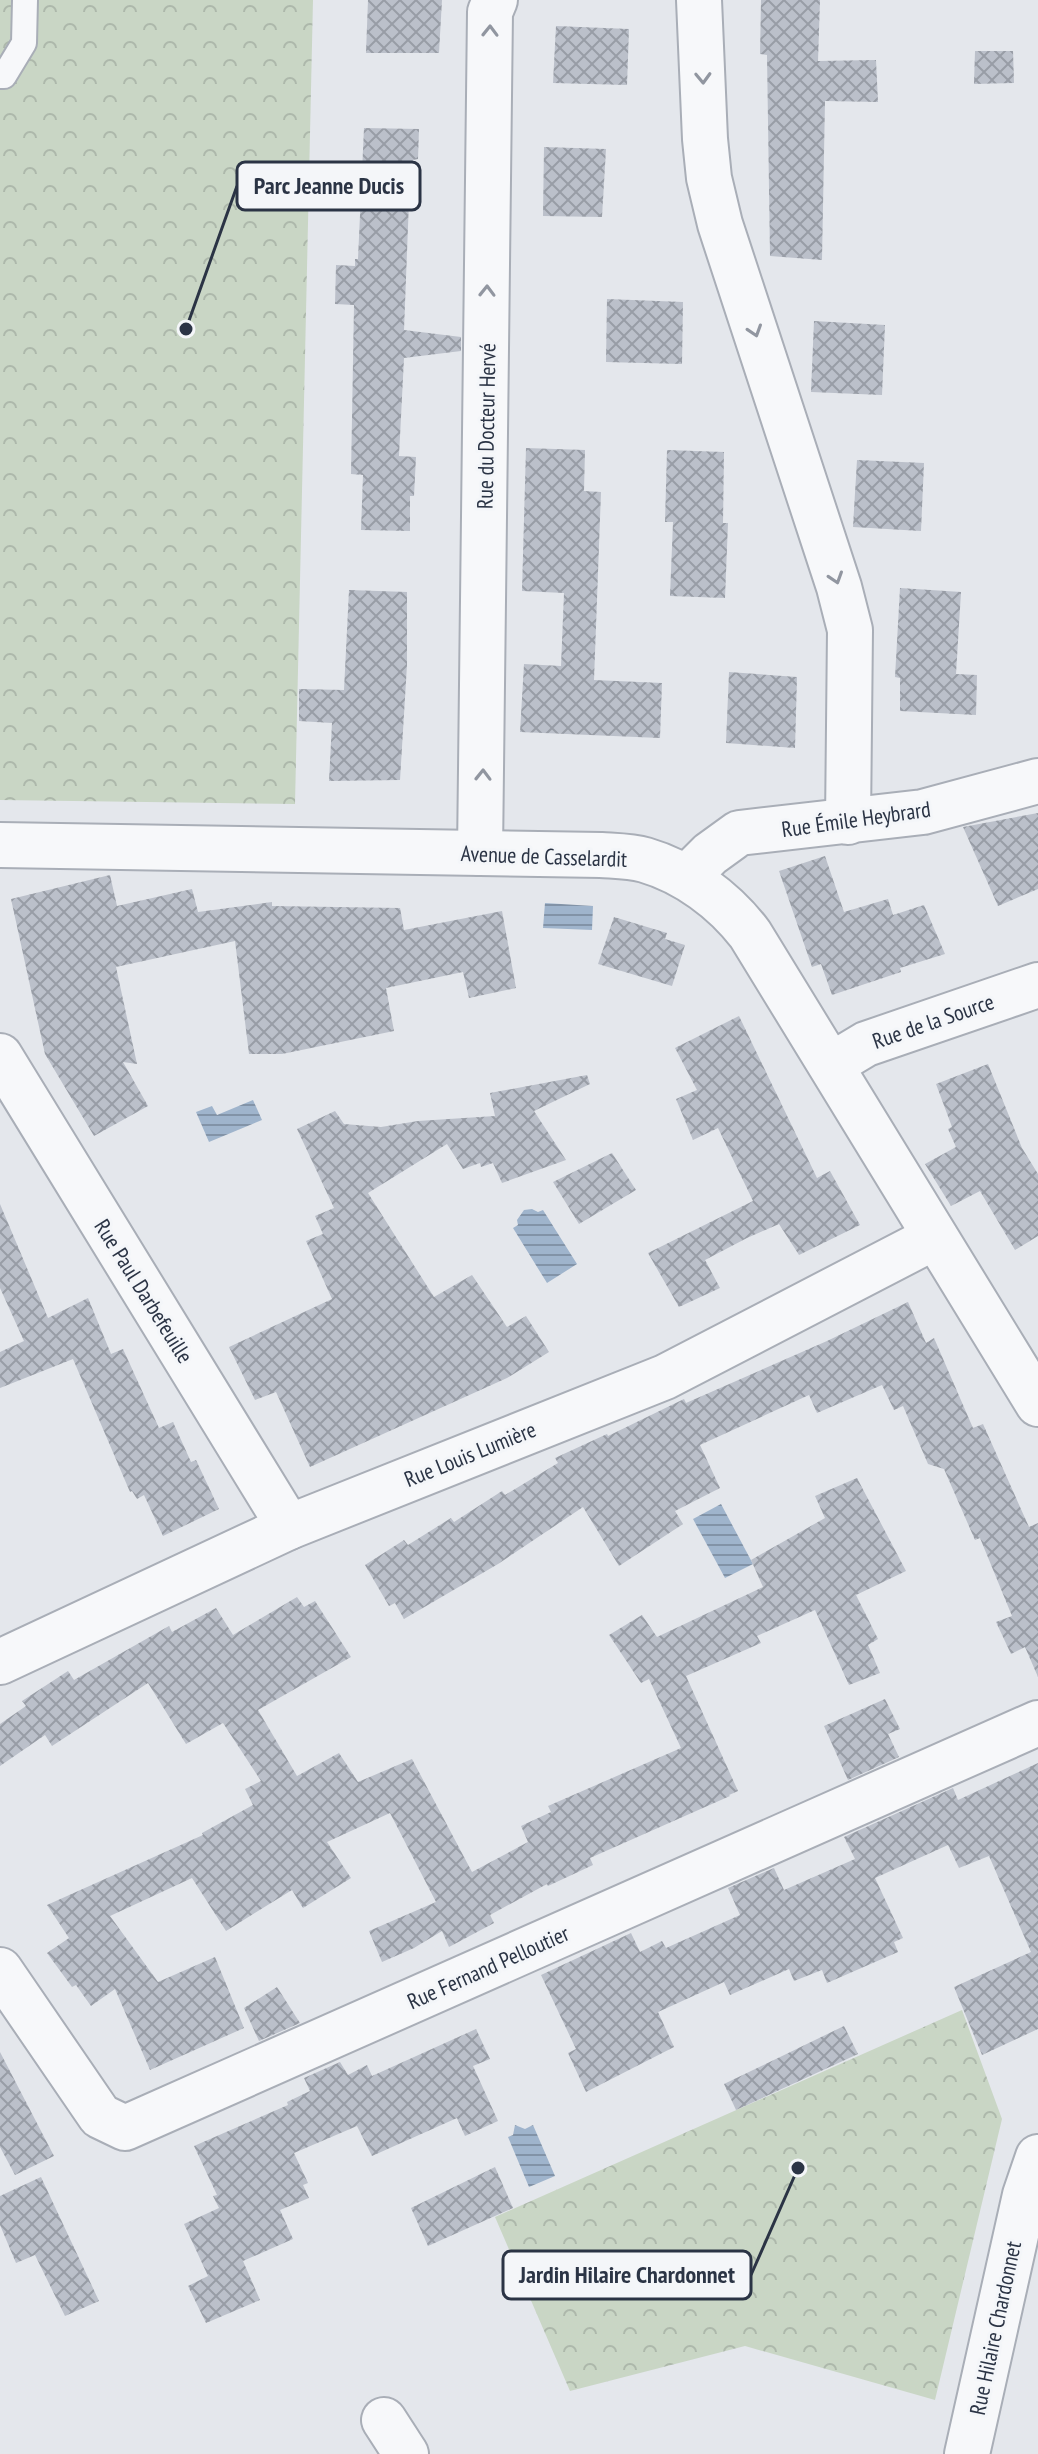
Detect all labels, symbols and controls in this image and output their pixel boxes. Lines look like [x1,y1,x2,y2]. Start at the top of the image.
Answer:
one-way arrow [481,24,499,37]
one-way arrow [694,72,711,85]
callout: Parc Jeanne Ducis [237,162,420,210]
text: Parc Jeanne Ducis [254,170,404,201]
one-way arrow [478,284,496,297]
one-way arrow [745,323,761,337]
street label: Rue du Docteur Hervé [471,343,501,509]
one-way arrow [827,570,843,584]
one-way arrow [474,768,492,781]
street label: Rue Émile Heybrard [780,795,932,843]
street label: Avenue de Casselardit [460,839,628,873]
street label: Rue de la Source [869,987,997,1055]
street label: Rue Paul Darbefeuille [89,1214,199,1368]
street label: Rue Louis Lumière [400,1415,540,1493]
street label: Rue Fernand Pelloutier [403,1919,573,2015]
street label: Rue Hilaire Chardonnet [963,2239,1027,2417]
callout: Jardin Hilaire Chardonnet [503,2251,751,2299]
text: Jardin Hilaire Chardonnet [518,2259,735,2290]

